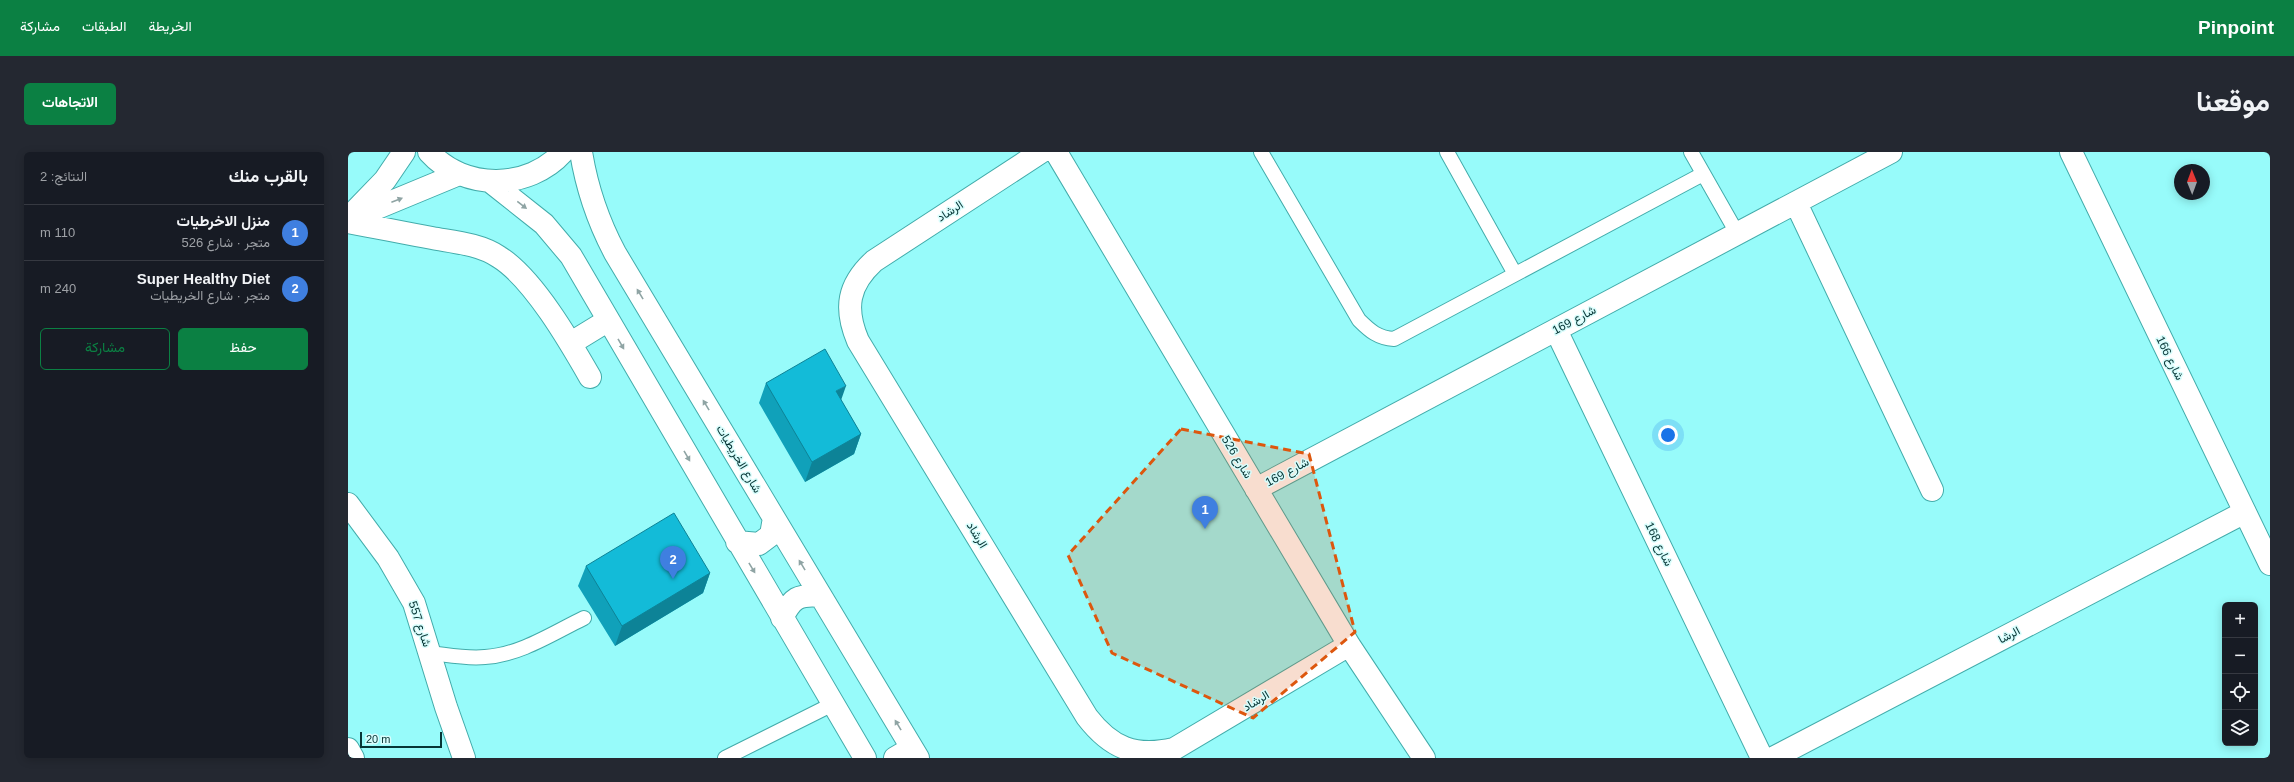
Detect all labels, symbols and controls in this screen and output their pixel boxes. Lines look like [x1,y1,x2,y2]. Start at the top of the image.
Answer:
text: Pinpoint [2198,17,2274,38]
text: مشاركة [20,18,60,34]
text: الطبقات [82,18,126,34]
text: الخريطة [148,18,192,34]
button: الاتجاهات [24,83,116,125]
text: موقعنا [2196,86,2270,117]
north arrow [2174,164,2210,200]
text: بالقرب منك [229,167,308,186]
text: النتائج: 2 [40,169,87,184]
one-way arrow [391,196,403,202]
street label: الرشاد [934,197,966,225]
one-way arrow [517,201,528,209]
text: منزل الاخرطيات [177,212,270,229]
text: 110 m [40,225,75,240]
text: 1 [291,225,299,240]
text: متجر · شارع 526 [182,235,270,250]
text: Super Healthy Diet [137,270,270,287]
text: 240 m [40,281,76,296]
text: 2 [291,281,299,296]
text: متجر · شارع الخريطيات [150,288,270,303]
one-way arrow [636,288,643,300]
street label: شارع 169 [1550,303,1599,339]
button: مشاركة [40,328,170,370]
button: حفظ [178,328,308,370]
street label: شارع 166 [2151,334,2187,383]
one-way arrow [617,338,624,350]
one-way arrow [703,399,710,411]
street label: شارع الخريطيات [712,423,765,496]
your location [1658,425,1678,445]
street label: شارع 526 [1217,433,1255,482]
one-way arrow [683,450,690,462]
street label: شارع 169 [1263,455,1312,491]
pin: 1 [1192,496,1218,529]
street label: الرشاد [963,519,990,551]
street label: شارع 168 [1640,520,1676,569]
pin: 2 [660,546,686,579]
one-way arrow [799,559,806,571]
one-way arrow [749,562,756,574]
street label: شارع 557 [404,599,434,649]
map controls [2222,602,2258,746]
button: + [2222,602,2258,638]
street label: الرشا [1996,624,2023,647]
button: − [2222,638,2258,674]
button: locate [2222,674,2258,710]
street label: الرشاد [1240,688,1272,715]
button: layers [2222,710,2258,746]
one-way arrow [894,719,901,730]
scale bar [360,730,442,749]
text: 20 m [366,733,390,745]

